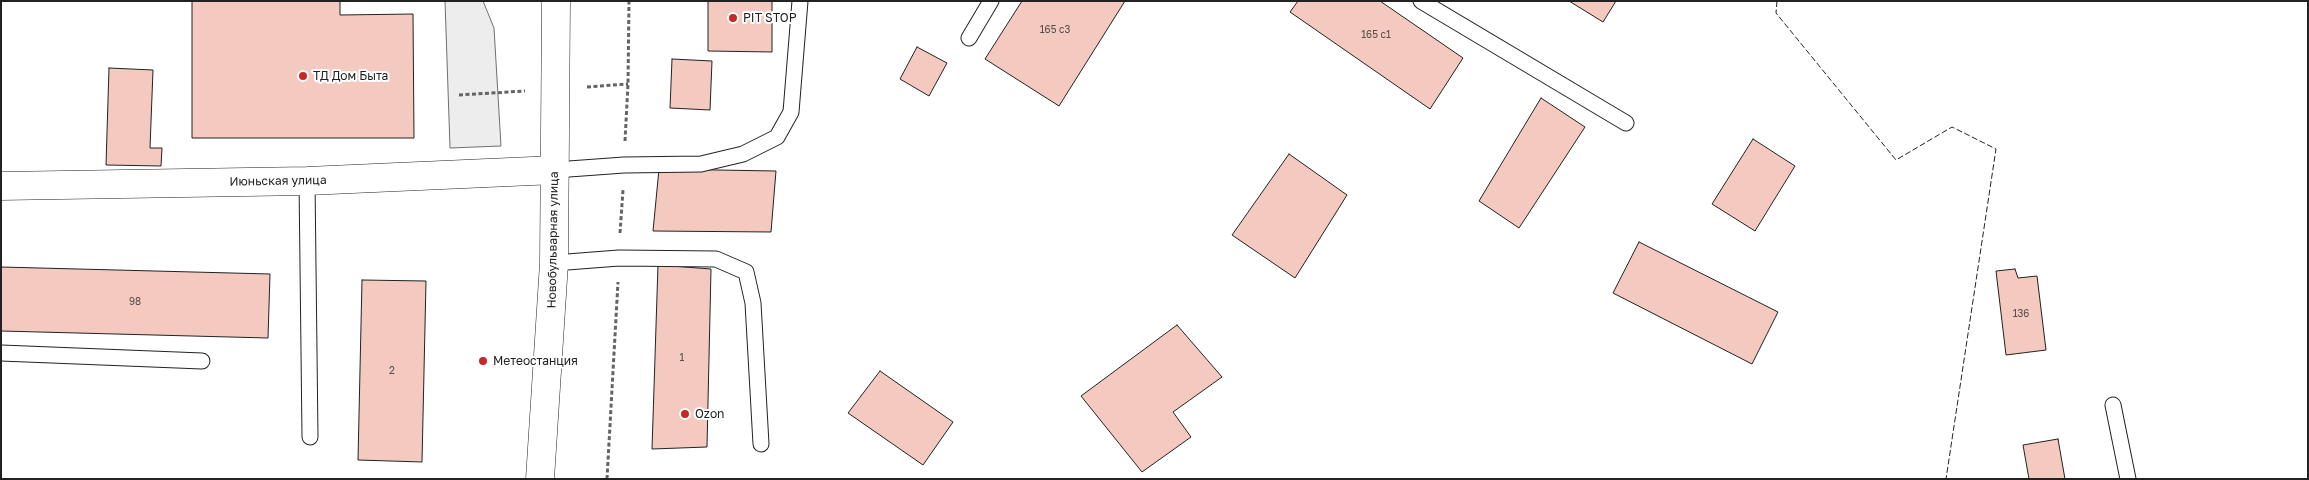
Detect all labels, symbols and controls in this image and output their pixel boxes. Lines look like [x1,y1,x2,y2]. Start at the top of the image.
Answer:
place label: PIT STOP [743,11,797,25]
marker: PIT STOP [727,12,739,24]
house number: 165 с3 [1040,24,1070,36]
house number: 165 с1 [1361,29,1391,41]
place label: ТД Дом Быта [313,69,388,83]
marker: ТД Дом Быта [297,70,309,82]
street label: Новобульварная улица [545,171,561,309]
street label: Июньская улица [229,173,327,189]
house number: 98 [129,296,141,308]
house number: 136 [2013,308,2029,320]
house number: 1 [680,352,684,364]
place label: Метеостанция [493,354,578,368]
marker: Метеостанция [477,355,489,367]
house number: 2 [389,365,395,377]
place label: Ozon [695,407,724,421]
marker: Ozon [679,408,691,420]

